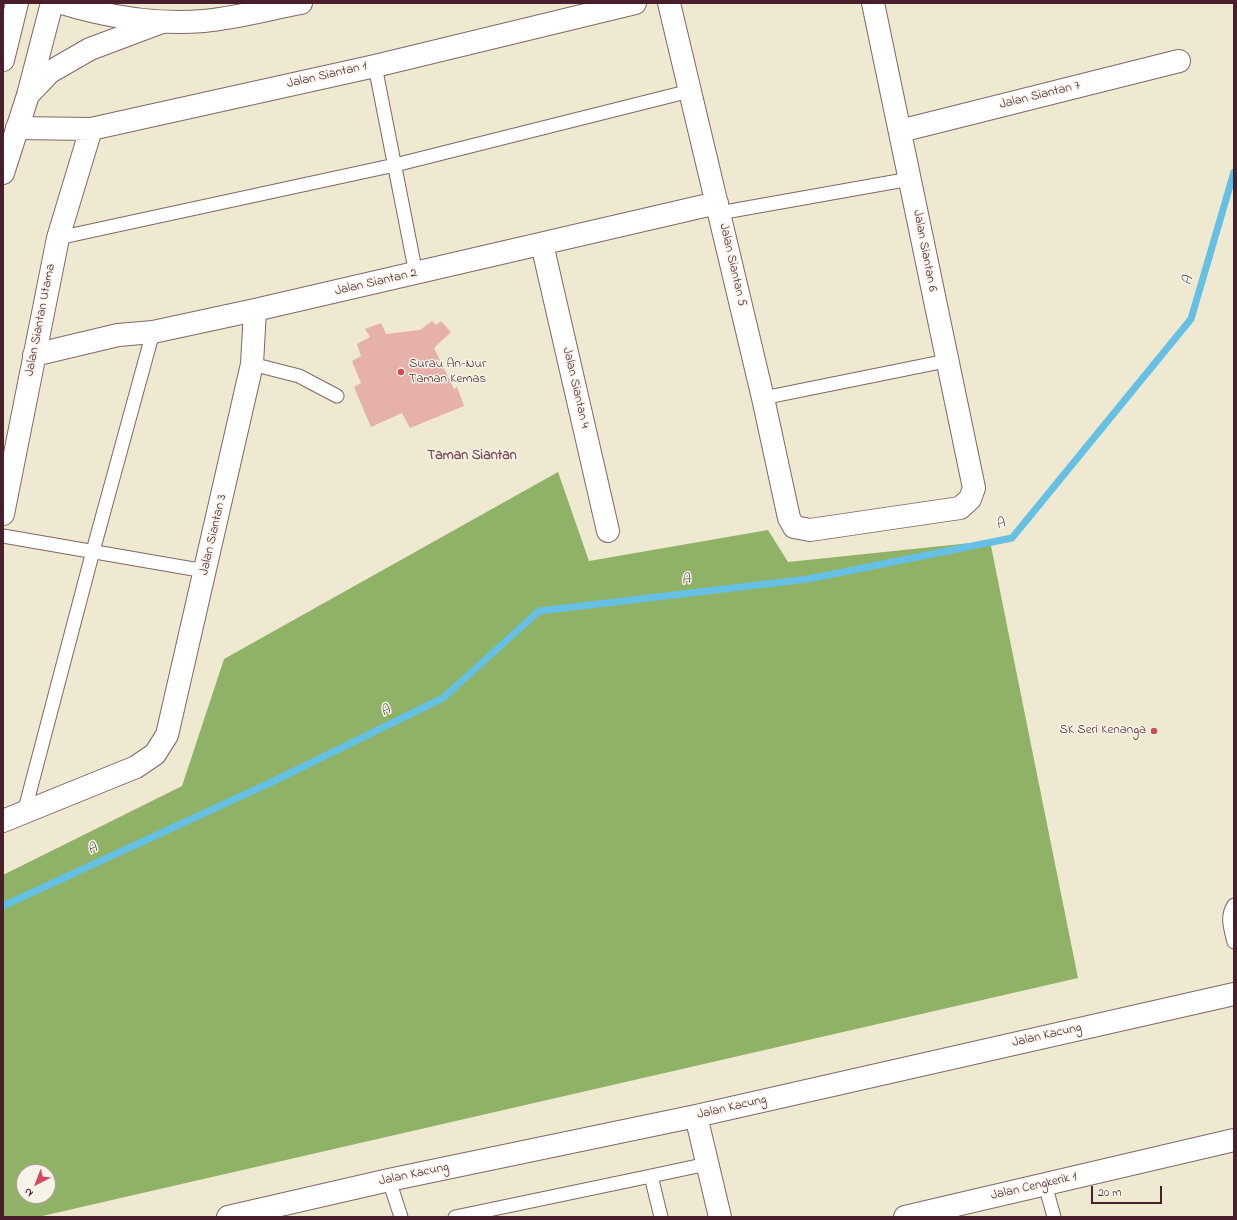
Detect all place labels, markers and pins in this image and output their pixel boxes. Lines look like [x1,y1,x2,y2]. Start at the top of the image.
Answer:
place label: Surau An-Nur Taman Kemas [409,357,486,388]
marker: Surau An-Nur Taman Kemas [396,367,406,377]
place label: SK Seri Kenanga [1059,723,1146,739]
marker: SK Seri Kenanga [1149,726,1159,736]

